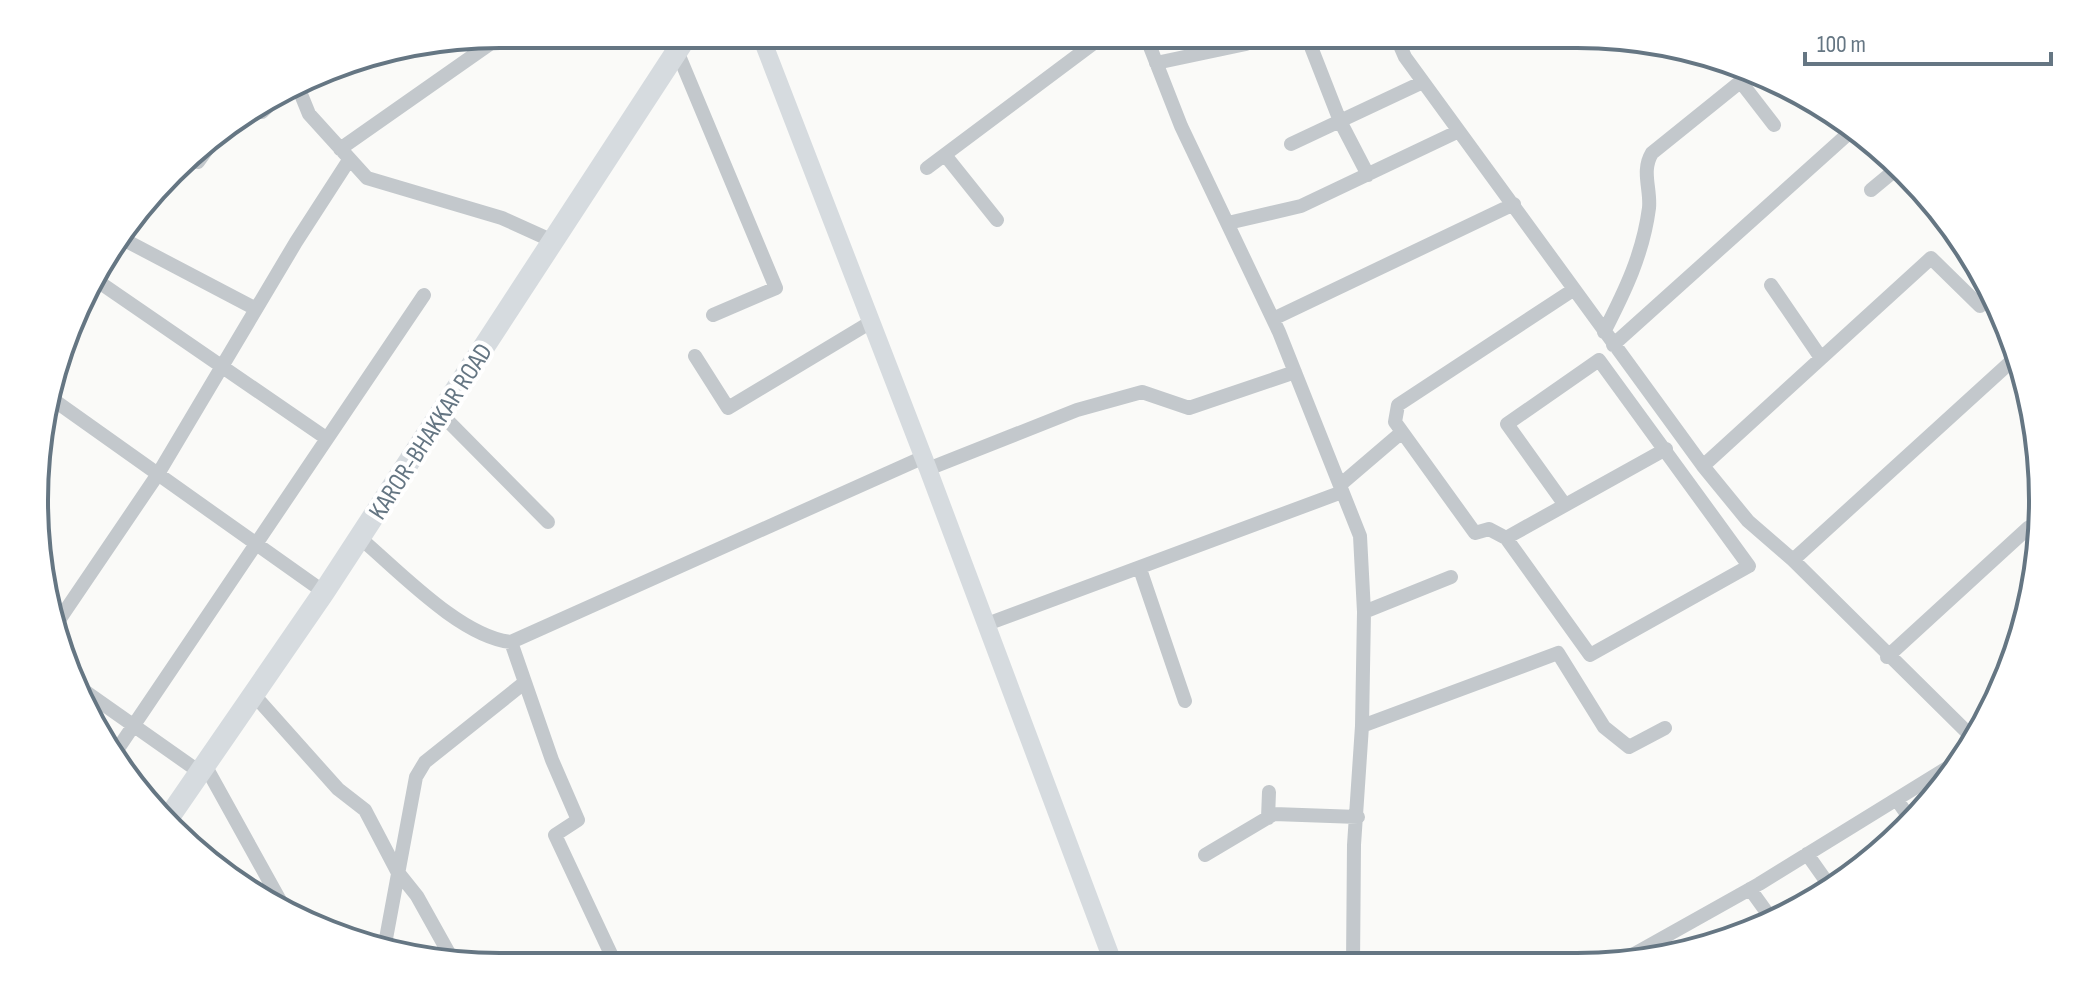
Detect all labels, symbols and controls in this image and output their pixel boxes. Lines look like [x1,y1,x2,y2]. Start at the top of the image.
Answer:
scale bar [1805,16,2051,66]
text: 100 m [1817,30,1866,59]
street label: KAROR-BHAKKAR ROAD [363,338,500,526]

